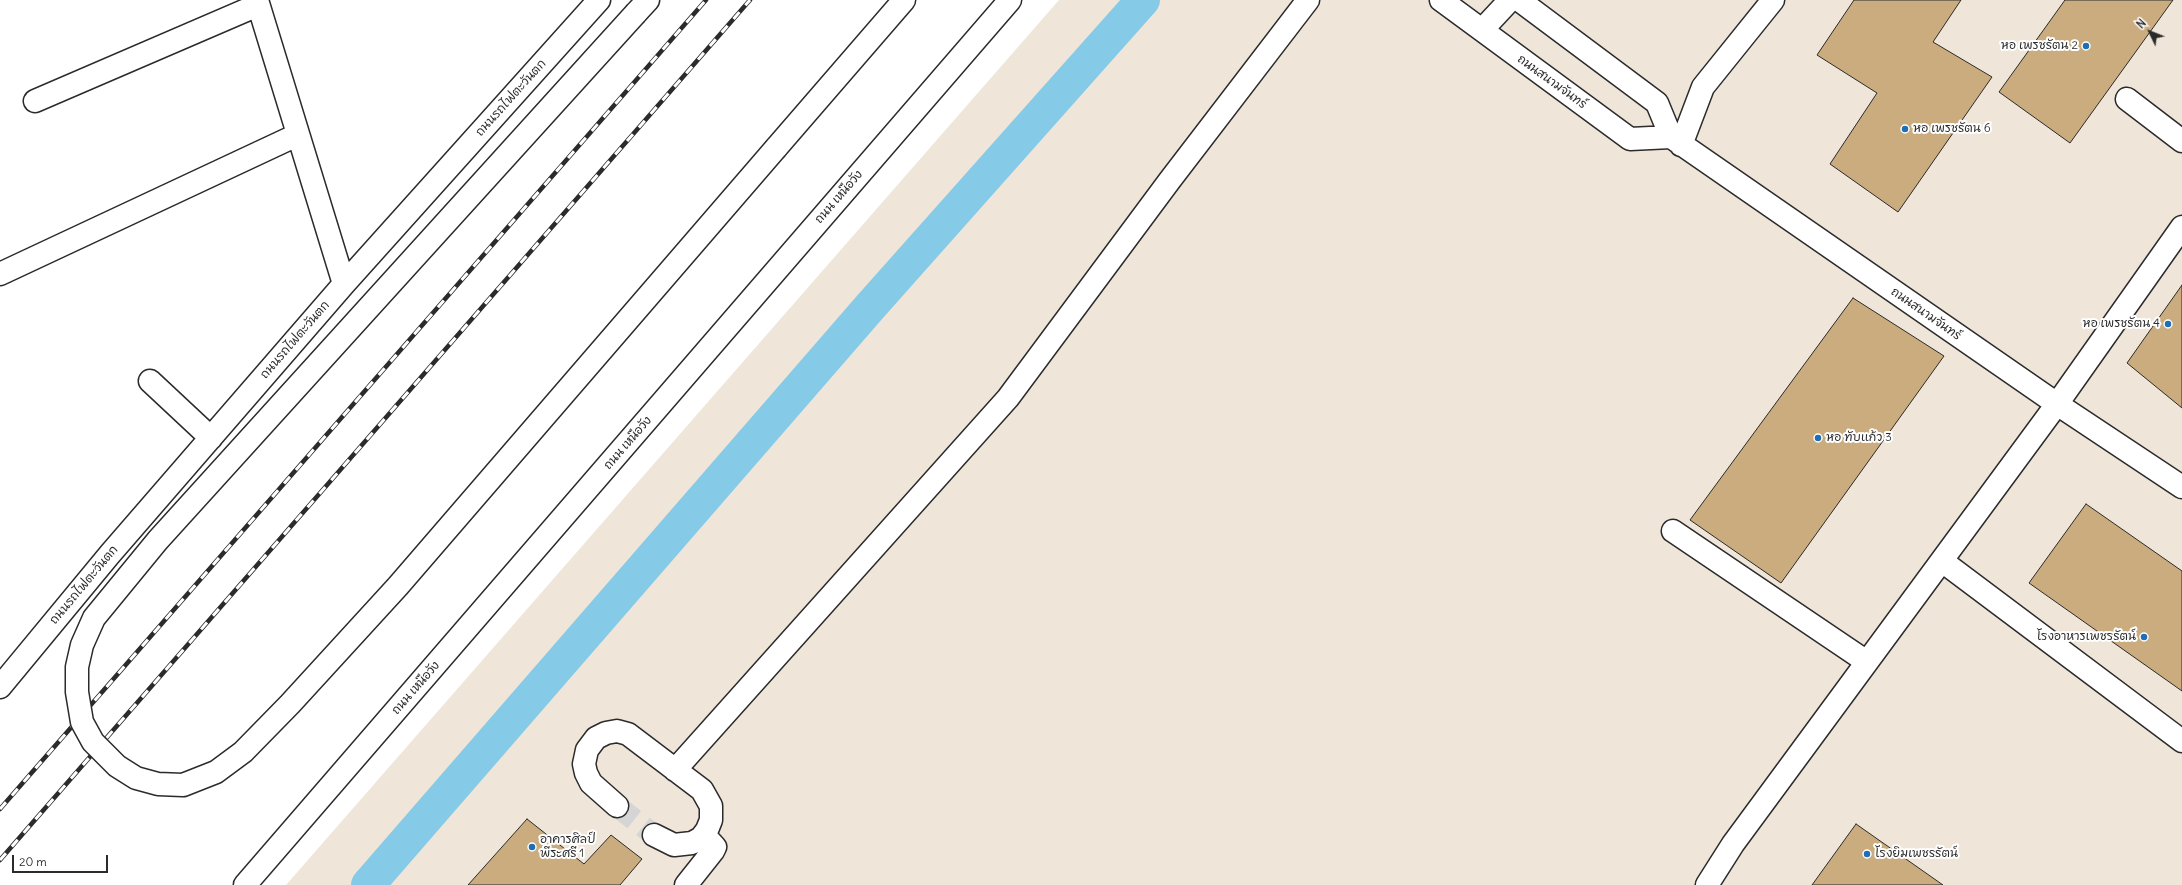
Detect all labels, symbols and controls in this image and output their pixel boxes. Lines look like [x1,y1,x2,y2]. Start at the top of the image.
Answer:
north arrow [2130,12,2170,52]
text: N [2134,16,2149,31]
place label: หอ เพรชรัตน 2 [2001,39,2078,53]
marker: หอ เพรชรัตน 2 [2081,41,2091,51]
street label: ถนนสนามจันทร์ [1515,52,1589,112]
street label: ถนนรถไฟตะวันตก [473,57,549,139]
place label: หอ เพรชรัตน 6 [1913,122,1991,136]
marker: หอ เพรชรัตน 6 [1900,124,1910,134]
street label: ถนน เหนือวัง [812,168,866,226]
street label: ถนนสนามจันทร์ [1888,285,1964,343]
street label: ถนนรถไฟตะวันตก [257,298,333,382]
place label: หอ เพรชรัตน 4 [2082,317,2160,331]
marker: หอ เพรชรัตน 4 [2163,319,2173,329]
street label: ถนน เหนือวัง [601,414,655,472]
place label: หอ ทับแก้ว 3 [1826,431,1892,445]
marker: หอ ทับแก้ว 3 [1813,433,1823,443]
street label: ถนนรถไฟตะวันตก [47,543,121,627]
place label: โรงอาหารเพชรรัตน์ [2037,630,2136,644]
marker: โรงอาหารเพชรรัตน์ [2139,632,2149,642]
street label: ถนน เหนือวัง [389,659,443,717]
place label: อาคารศิลป์ พีระศรี 1 [540,833,596,861]
marker: อาคารศิลป์ พีระศรี 1 [527,842,537,852]
scale bar [14,847,110,873]
place label: โรงยิมเพชรรัตน์ [1875,847,1958,861]
marker: โรงยิมเพชรรัตน์ [1862,849,1872,859]
text: 20 m [19,854,47,869]

